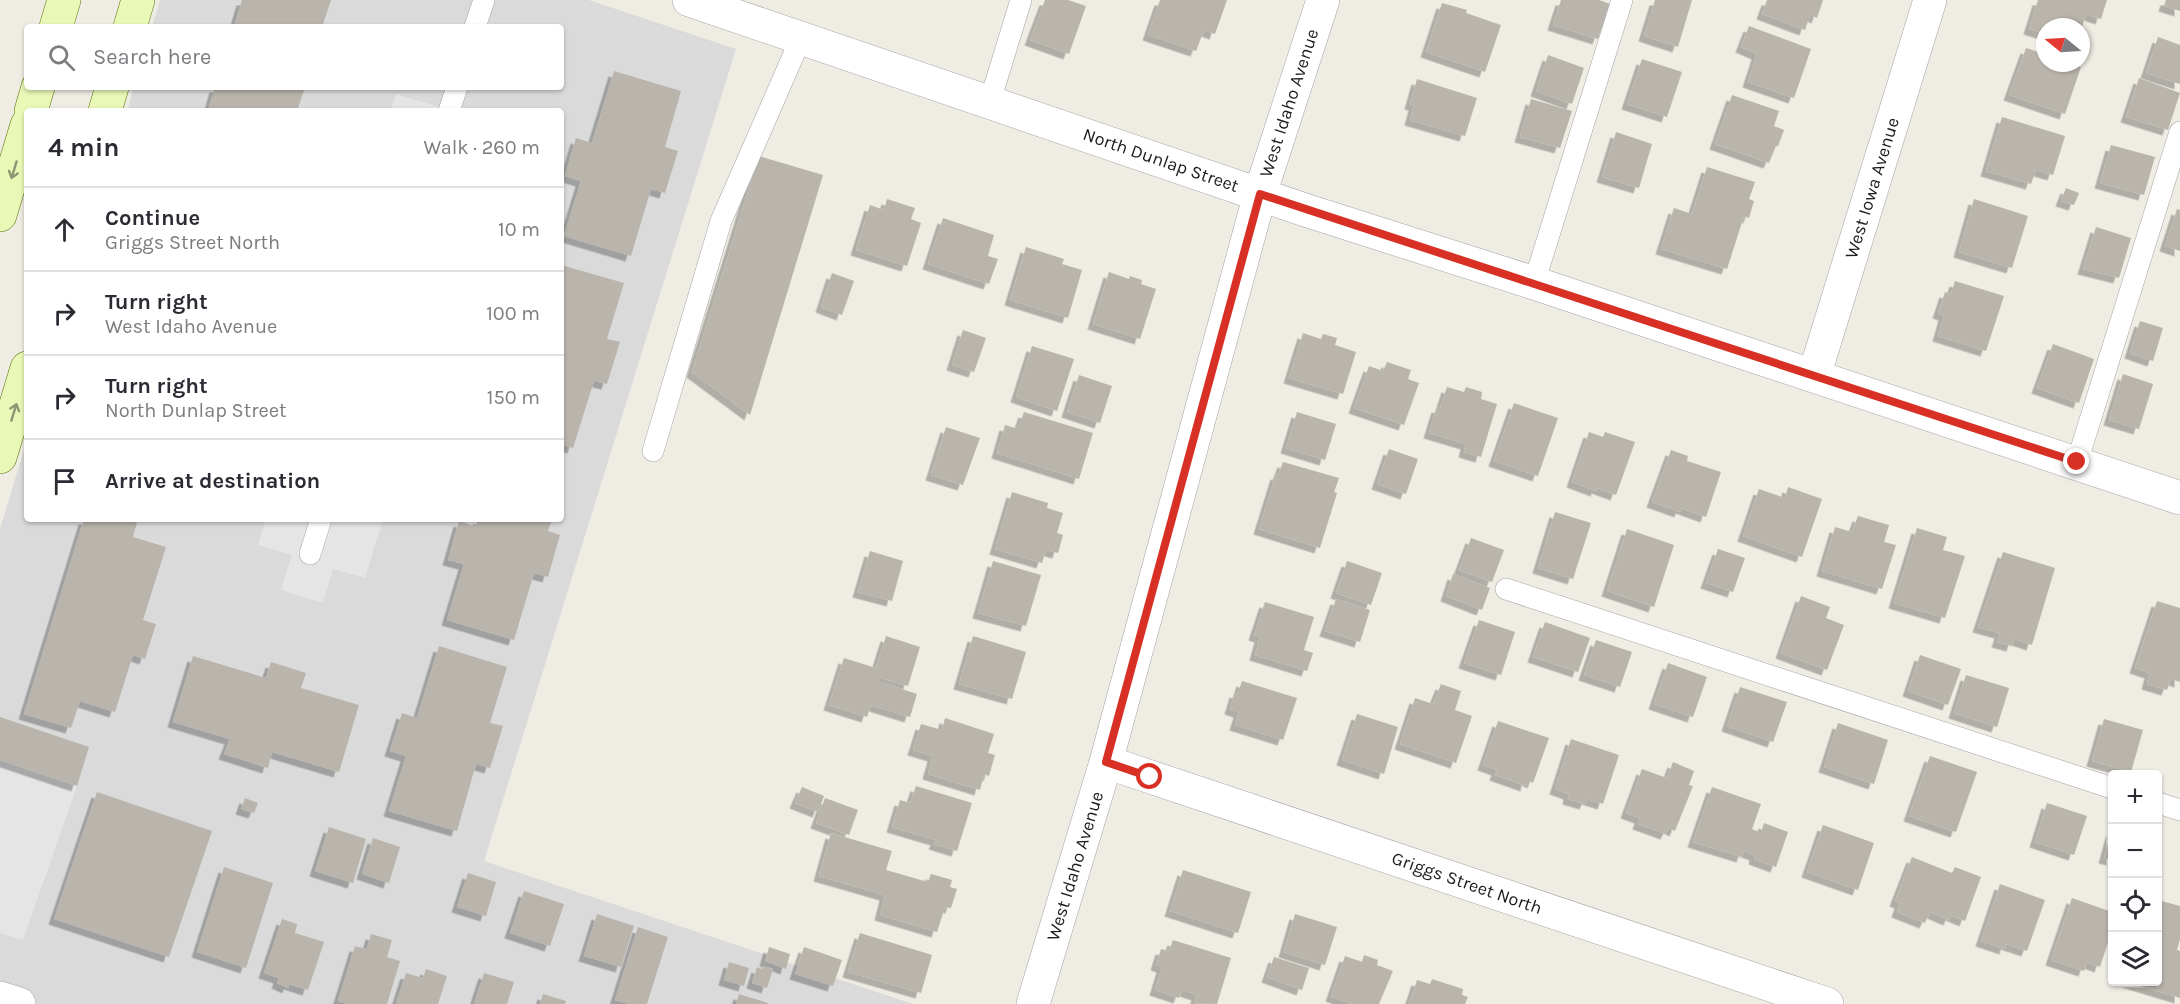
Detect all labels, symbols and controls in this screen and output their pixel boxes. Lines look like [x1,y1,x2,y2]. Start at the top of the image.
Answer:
north arrow [2036,18,2090,72]
search box [24,24,564,90]
street label: West Idaho Avenue [1255,26,1323,180]
icon: search [45,41,78,74]
text: Search here [93,44,211,70]
street label: West Iowa Avenue [1840,115,1904,261]
street label: North Dunlap Street [1080,123,1242,197]
text: 4 min [48,132,119,163]
text: Walk · 260 m [423,136,540,159]
one-way arrow [8,160,19,179]
text: Continue [105,205,200,231]
icon: ahead [48,213,81,246]
text: 10 m [498,218,540,241]
text: Griggs Street North [105,231,280,254]
text: Turn right [105,289,208,315]
icon: right [48,297,81,330]
text: 100 m [486,302,540,325]
text: West Idaho Avenue [105,315,277,338]
text: Turn right [105,373,208,399]
icon: right [48,381,81,414]
text: 150 m [487,386,540,409]
text: North Dunlap Street [105,399,287,422]
one-way arrow [9,403,20,422]
route end [2063,448,2089,474]
icon: arrive [48,465,81,498]
text: Arrive at destination [105,468,320,494]
route start [1136,763,1162,789]
map controls [2108,770,2162,986]
button: + [2108,770,2162,824]
street label: West Idaho Avenue [1042,789,1108,943]
button: − [2108,824,2162,878]
street label: Griggs Street North [1389,847,1545,919]
button: locate [2108,878,2162,932]
button: layers [2108,932,2162,986]

